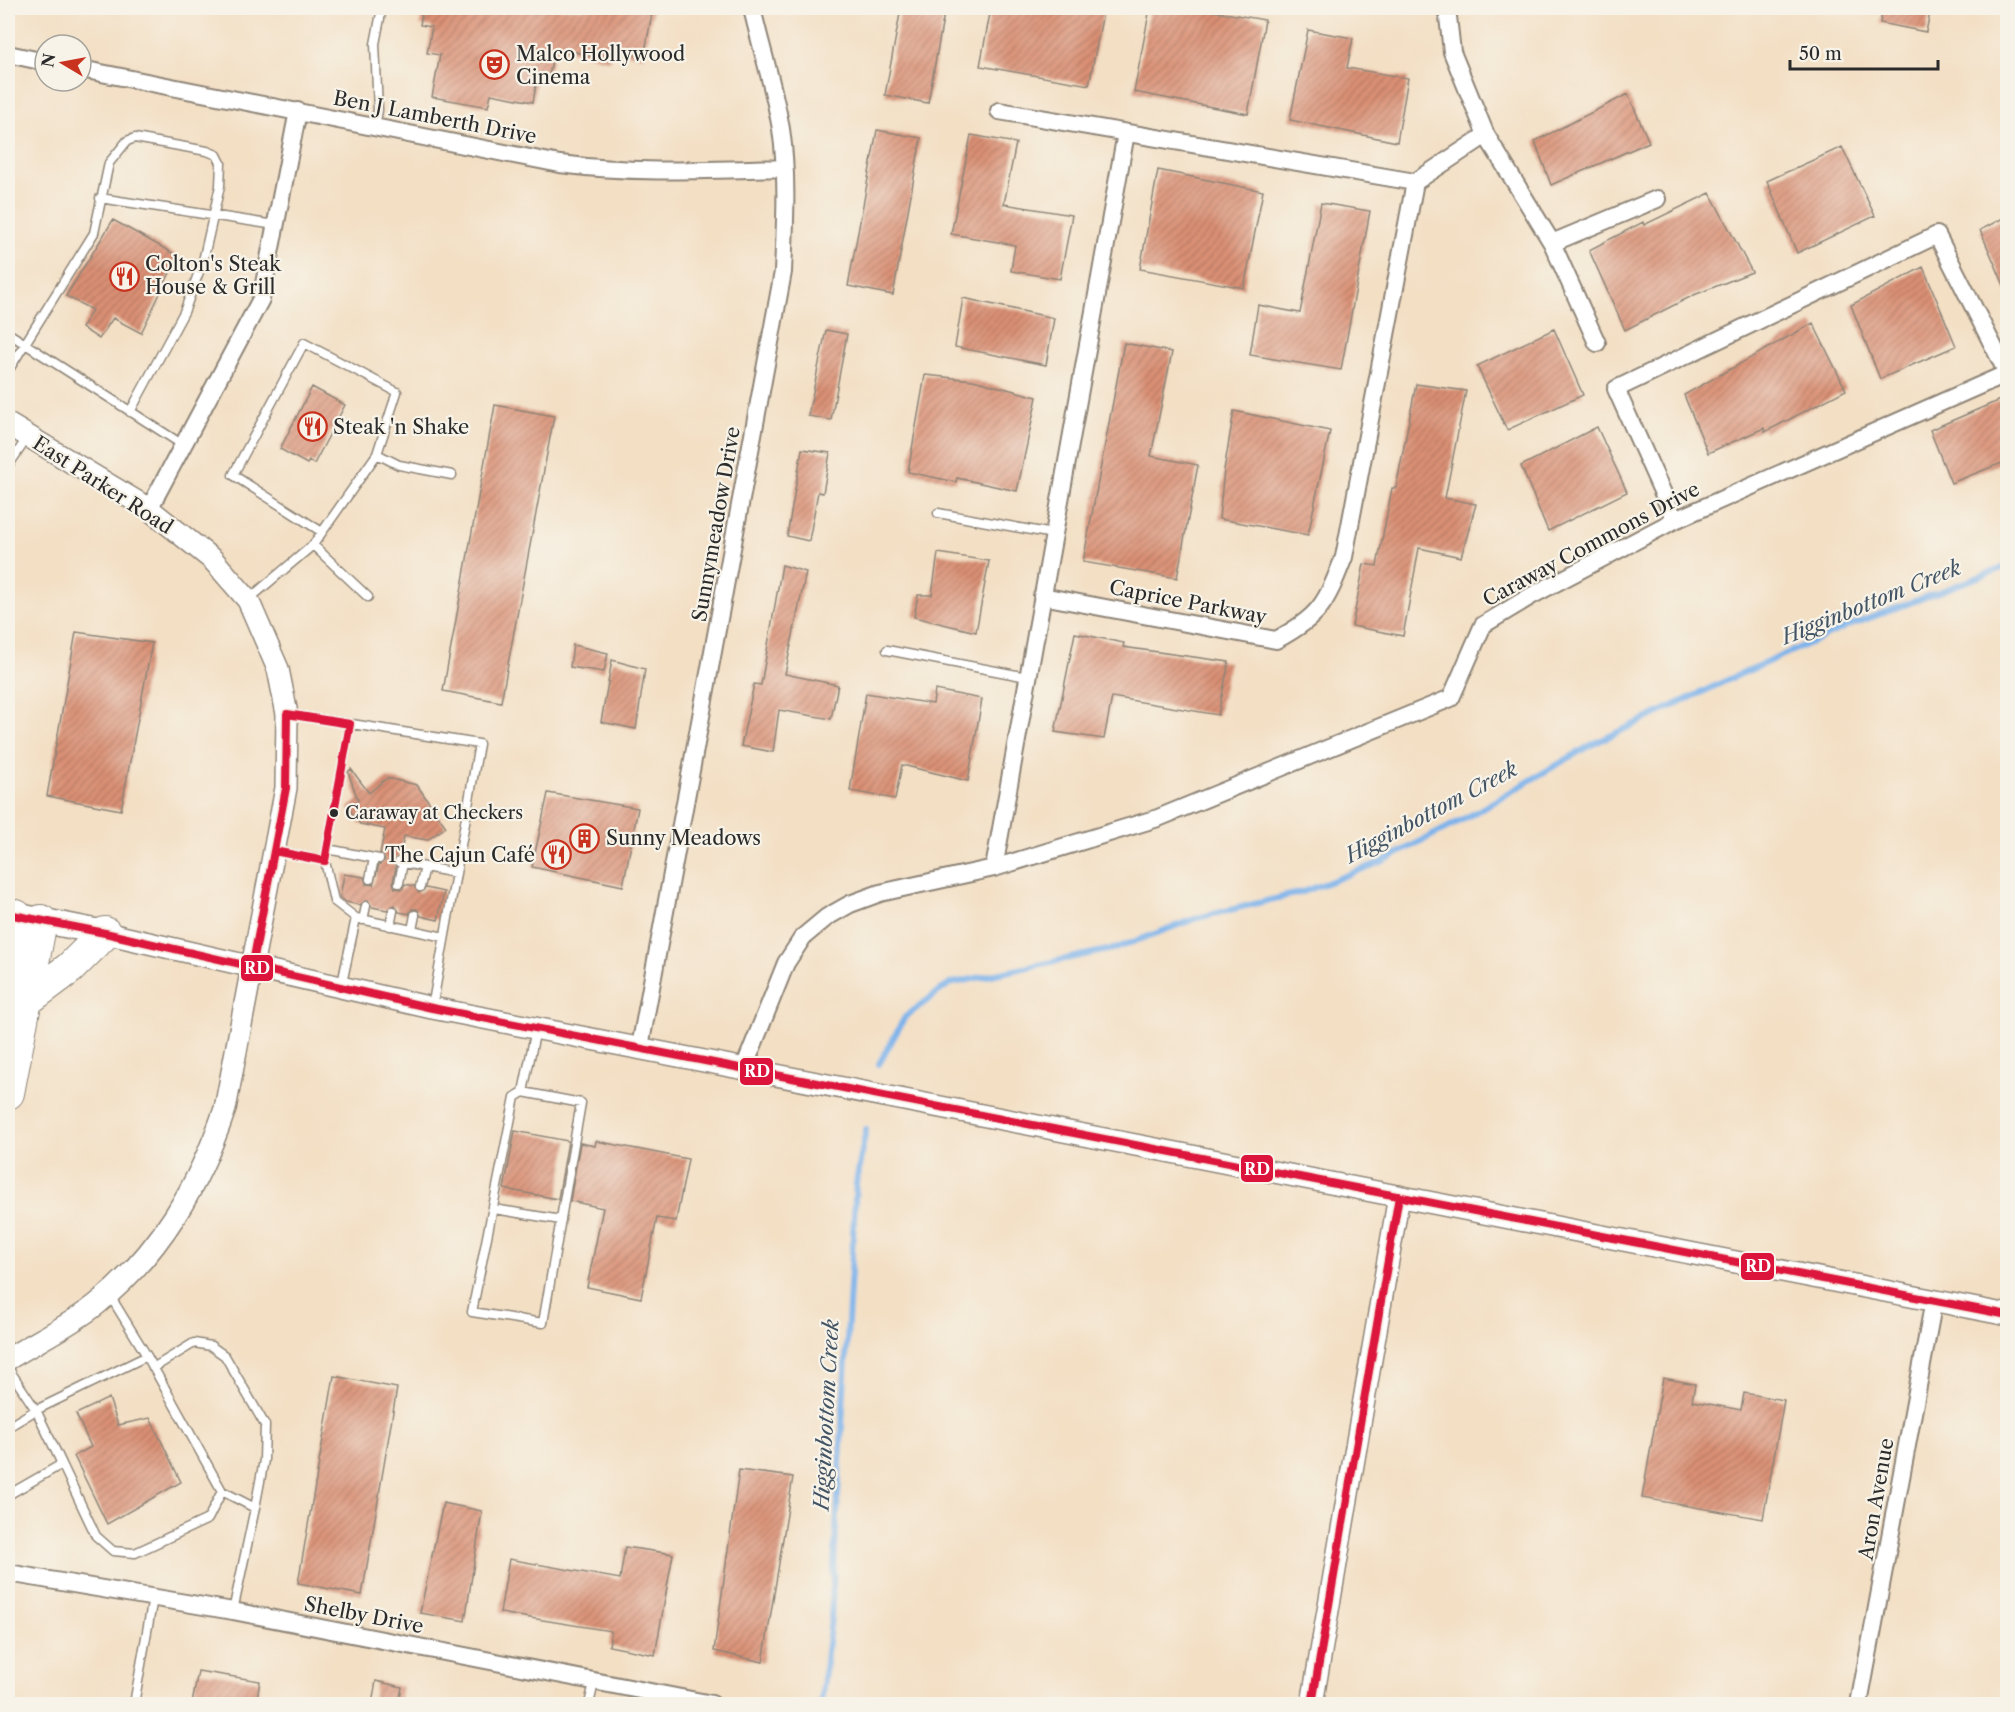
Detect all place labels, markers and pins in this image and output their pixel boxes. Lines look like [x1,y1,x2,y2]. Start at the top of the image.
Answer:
place label: Malco Hollywood Cinema [516,42,685,89]
theatre icon: Malco Hollywood Cinema [479,49,511,81]
place label: Colton's Steak House & Grill [145,252,282,299]
restaurant icon: Colton's Steak House & Grill [108,260,140,292]
restaurant icon: Steak 'n Shake [296,411,328,443]
place label: Steak 'n Shake [333,415,469,439]
place label: Caraway at Checkers [345,802,523,824]
marker: Caraway at Checkers [328,807,340,819]
building icon: Sunny Meadows [569,822,601,854]
place label: Sunny Meadows [606,826,761,850]
restaurant icon: The Cajun Café [540,839,572,871]
place label: The Cajun Café [385,843,535,867]

